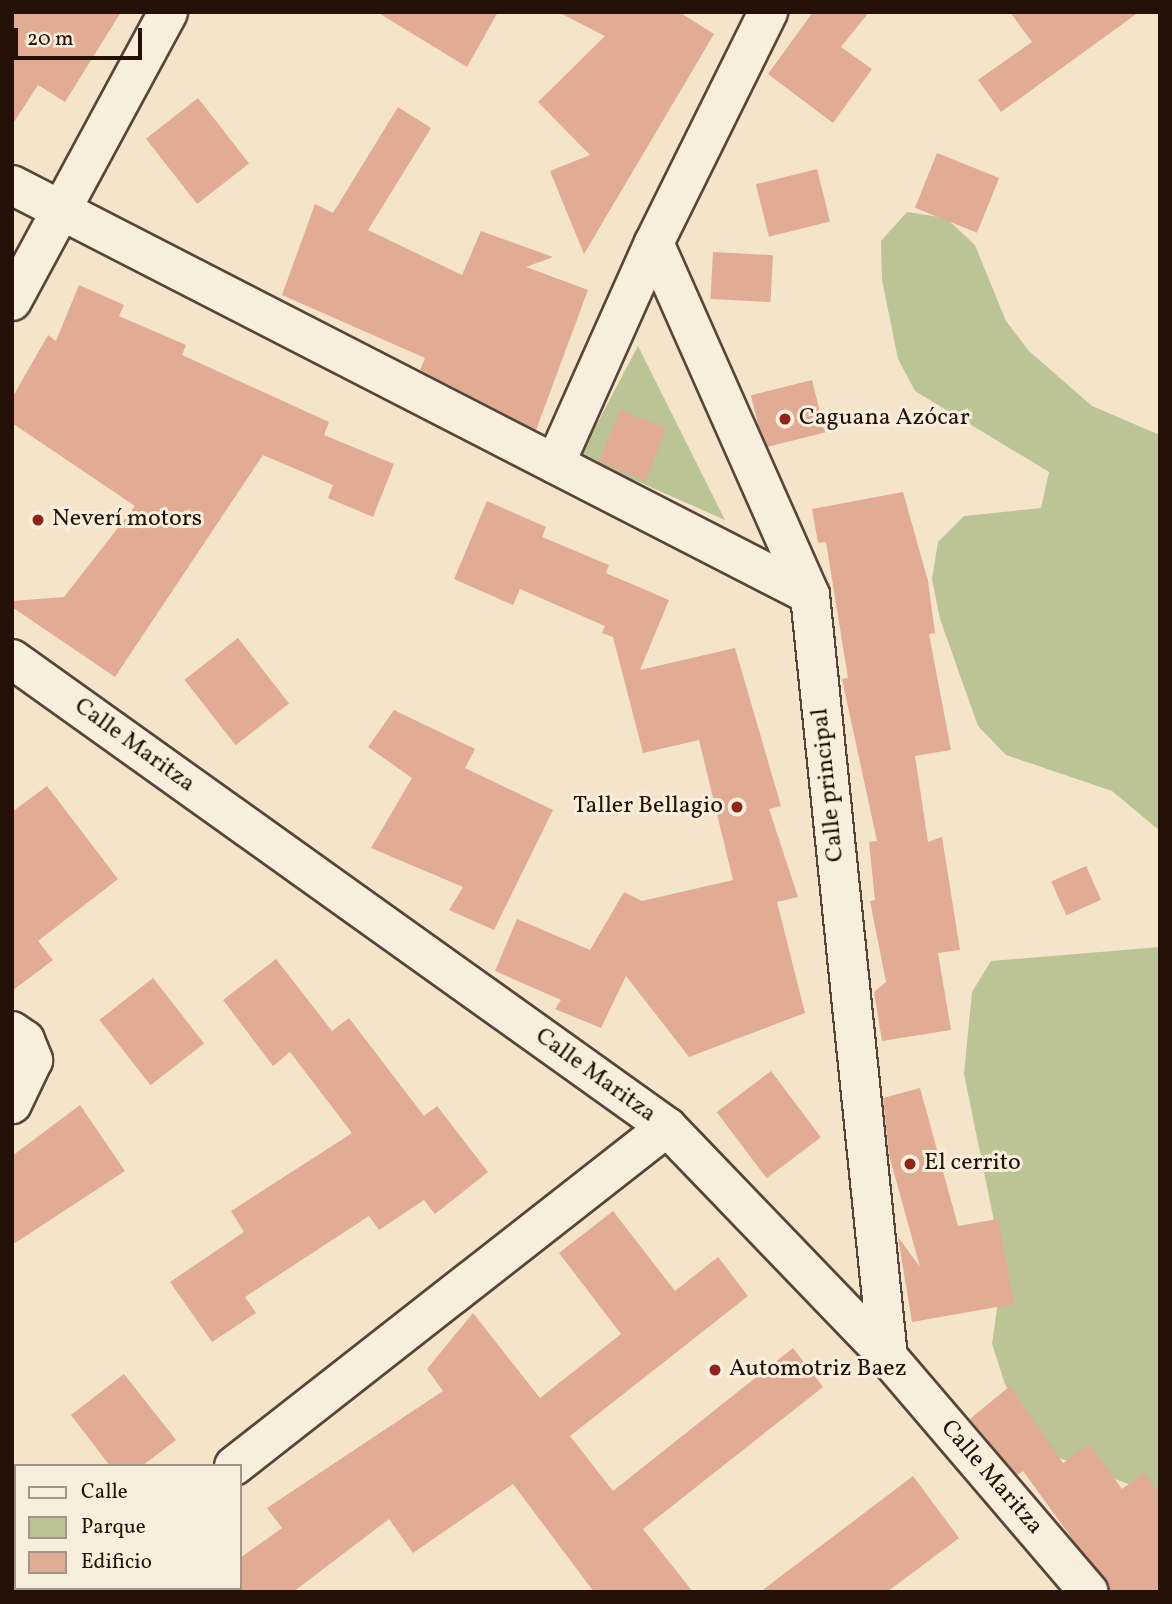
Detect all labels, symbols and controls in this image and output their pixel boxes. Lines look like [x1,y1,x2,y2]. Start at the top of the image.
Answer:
scale bar [18,14,145,58]
text: 20 m [27,25,73,54]
place label: Caguana Azócar [799,405,970,433]
marker: Caguana Azócar [777,411,793,427]
place label: Neverí motors [52,506,202,534]
marker: Neverí motors [30,512,46,528]
street label: Calle Maritza [68,693,200,799]
street label: Calle principal [807,707,851,863]
place label: Taller Bellagio [573,793,723,821]
marker: Taller Bellagio [729,799,745,815]
street label: Calle Maritza [529,1023,661,1129]
place label: El cerrito [924,1150,1021,1178]
marker: El cerrito [902,1156,918,1172]
place label: Automotriz Baez [729,1356,907,1384]
marker: Automotriz Baez [707,1362,723,1378]
street label: Calle Maritza [934,1415,1048,1541]
legend [14,1464,242,1590]
text: Calle [81,1478,128,1507]
text: Parque [81,1513,146,1542]
text: Edificio [81,1548,152,1577]

